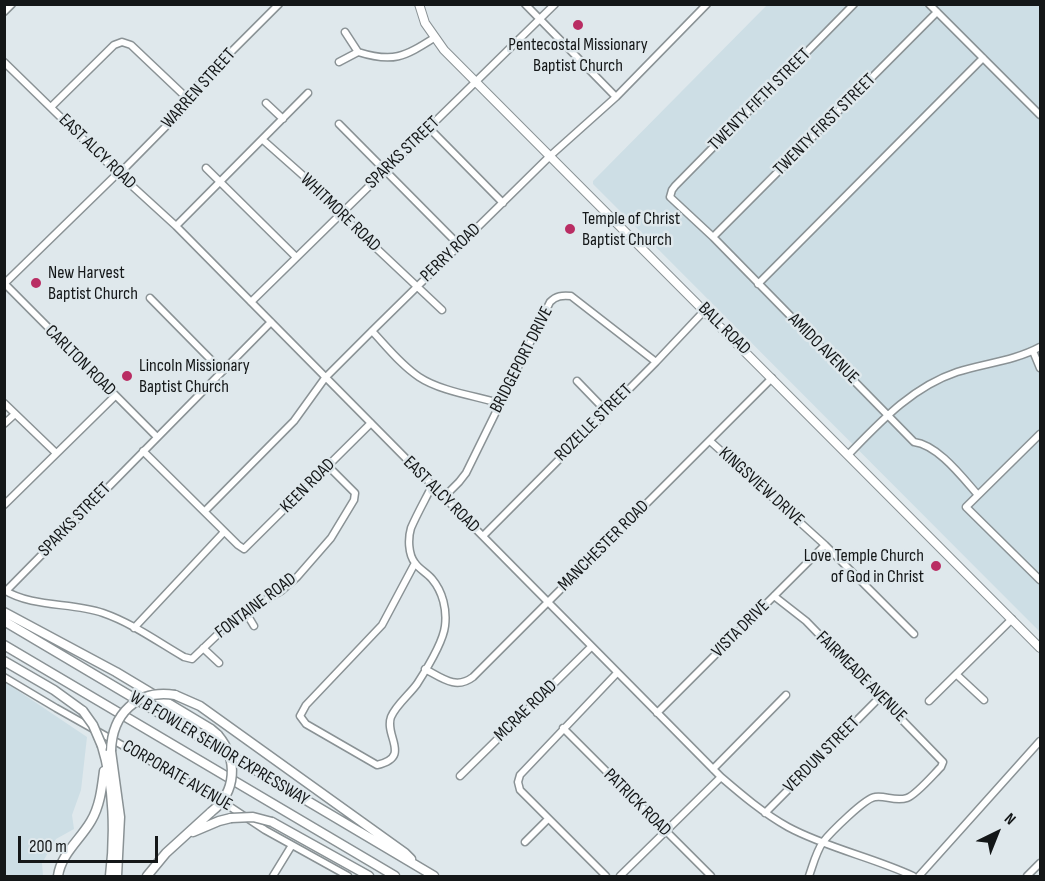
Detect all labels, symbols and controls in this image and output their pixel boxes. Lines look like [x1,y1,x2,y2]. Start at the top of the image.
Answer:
marker: Pentecostal Missionary Baptist Church [571,18,585,32]
place label: Pentecostal Missionary Baptist Church [508,34,648,76]
street label: WARREN STREET [157,44,241,134]
street label: TWENTY FIFTH STREET [704,44,816,156]
street label: TWENTY FIRST STREET [769,69,881,181]
street label: EAST ALCY ROAD [54,110,140,194]
street label: SPARKS STREET [361,112,445,194]
street label: WHITMORE ROAD [295,169,385,257]
place label: Temple of Christ Baptist Church [582,208,680,250]
street label: PERRY ROAD [416,219,486,287]
marker: Temple of Christ Baptist Church [563,222,577,236]
place label: New Harvest Baptist Church [48,262,138,304]
marker: New Harvest Baptist Church [29,276,43,290]
street label: BALL ROAD [693,298,755,360]
street label: BRIDGEPORT DRIVE [486,303,558,417]
street label: AMIDO AVENUE [783,309,863,389]
street label: CARLTON ROAD [40,321,120,401]
place label: Lincoln Missionary Baptist Church [139,355,250,398]
marker: Lincoln Missionary Baptist Church [120,369,134,383]
street label: ROZELLE STREET [551,380,637,466]
street label: KINGSVIEW DRIVE [714,443,808,531]
street label: EAST ALCY ROAD [398,452,484,538]
street label: KEEN ROAD [276,454,340,518]
street label: SPARKS STREET [34,478,116,562]
street label: MANCHESTER ROAD [554,496,654,596]
place label: Love Temple Church of God in Christ [804,545,924,588]
marker: Love Temple Church of God in Christ [929,559,943,573]
street label: FONTAINE ROAD [211,569,301,643]
street label: VISTA DRIVE [708,596,774,662]
street label: FAIRMEADE AVENUE [811,627,911,727]
street label: MCRAE ROAD [490,676,562,746]
street label: W B FOWLER SENIOR EXPRESSWAY [125,687,313,811]
street label: VERDUN STREET [779,712,865,798]
street label: CORPORATE AVENUE [118,736,236,816]
street label: PATRICK ROAD [599,765,675,841]
north arrow [967,803,1027,863]
text: N [1000,810,1019,829]
scale bar [21,824,160,862]
text: 200 m [29,836,67,857]

